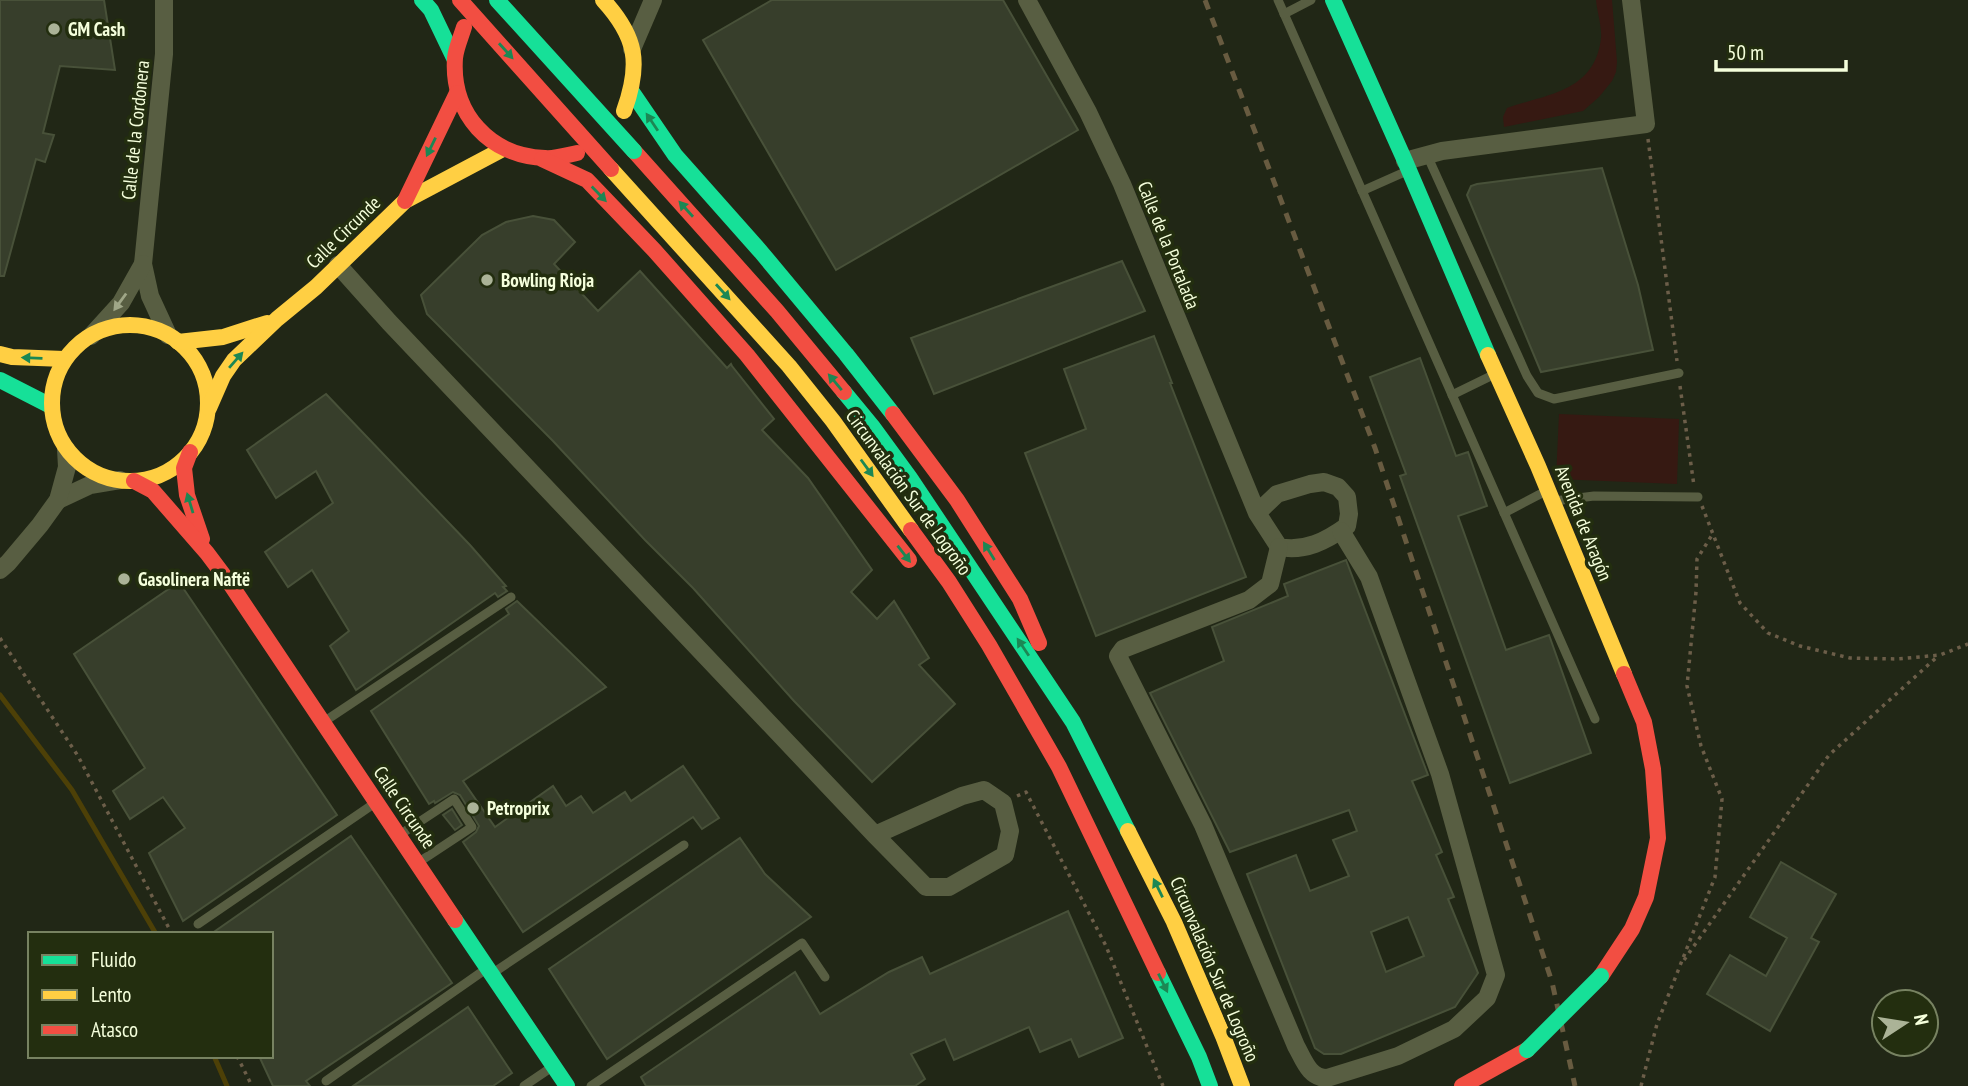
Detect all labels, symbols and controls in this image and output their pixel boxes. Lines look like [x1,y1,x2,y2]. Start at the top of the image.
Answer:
place label: GM Cash [68,17,125,41]
marker: GM Cash [46,21,62,37]
scale bar [1716,28,1846,72]
text: 50 m [1727,39,1764,66]
one-way arrow [498,42,514,60]
street label: Calle de la Cordonera [116,59,154,201]
one-way arrow [646,112,659,132]
one-way arrow [425,137,436,157]
street label: Calle de la Portalada [1132,178,1206,312]
one-way arrow [591,185,607,202]
street label: Calle Circunde [301,191,385,273]
one-way arrow [679,201,695,218]
place label: Bowling Rioja [501,268,594,292]
marker: Bowling Rioja [479,272,495,288]
one-way arrow [715,283,731,301]
one-way arrow [113,293,127,311]
one-way arrow [228,351,244,369]
one-way arrow [21,352,43,363]
one-way arrow [828,373,843,390]
street label: Circunvalación Sur de Logroño [841,404,977,580]
one-way arrow [860,459,874,477]
street label: Avenida de Aragón [1550,462,1618,584]
one-way arrow [184,492,195,513]
one-way arrow [982,541,995,561]
one-way arrow [897,545,912,563]
place label: Gasolinera Naftë [138,567,250,591]
marker: Gasolinera Naftë [116,571,132,587]
one-way arrow [1017,637,1030,657]
street label: Calle Circunde [369,761,441,853]
place label: Petroprix [487,796,551,820]
marker: Petroprix [465,800,481,816]
street label: Circunvalación Sur de Logroño [1165,873,1265,1065]
one-way arrow [1152,878,1163,898]
legend [28,932,273,1058]
text: Fluido [91,946,136,973]
one-way arrow [1157,973,1168,993]
text: Lento [91,981,131,1008]
north arrow [1870,988,1940,1058]
text: N [1909,1012,1934,1027]
text: Atasco [91,1016,138,1043]

